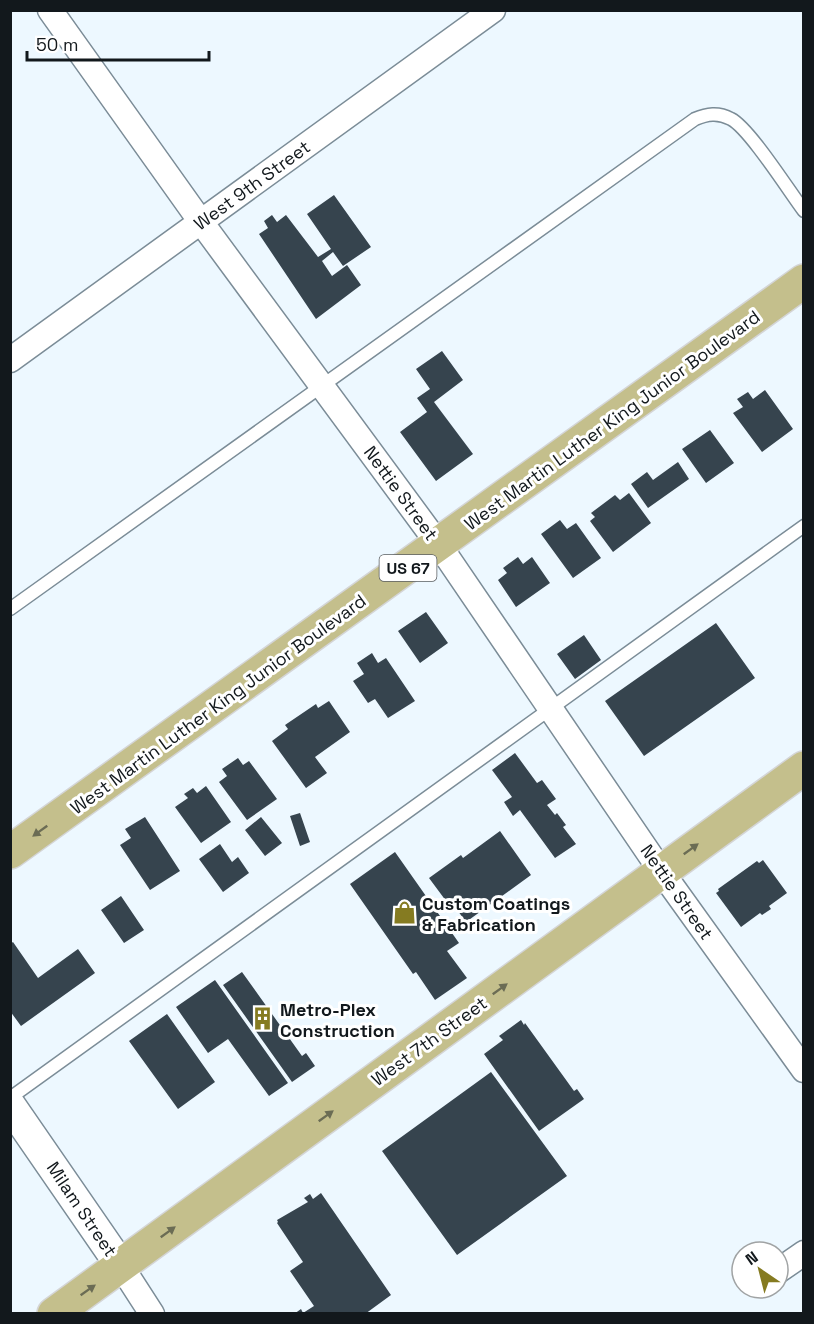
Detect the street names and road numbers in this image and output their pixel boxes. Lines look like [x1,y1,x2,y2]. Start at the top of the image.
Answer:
street label: West 9th Street [189,135,315,235]
street label: West Martin Luther King Junior Boulevard [460,305,764,535]
street label: Nettie Street [359,441,443,545]
road number: US 67 [380,555,436,581]
street label: West Martin Luther King Junior Boulevard [66,589,370,819]
street label: Nettie Street [636,840,718,944]
street label: West 7th Street [367,991,491,1091]
street label: Milam Street [42,1157,122,1261]

